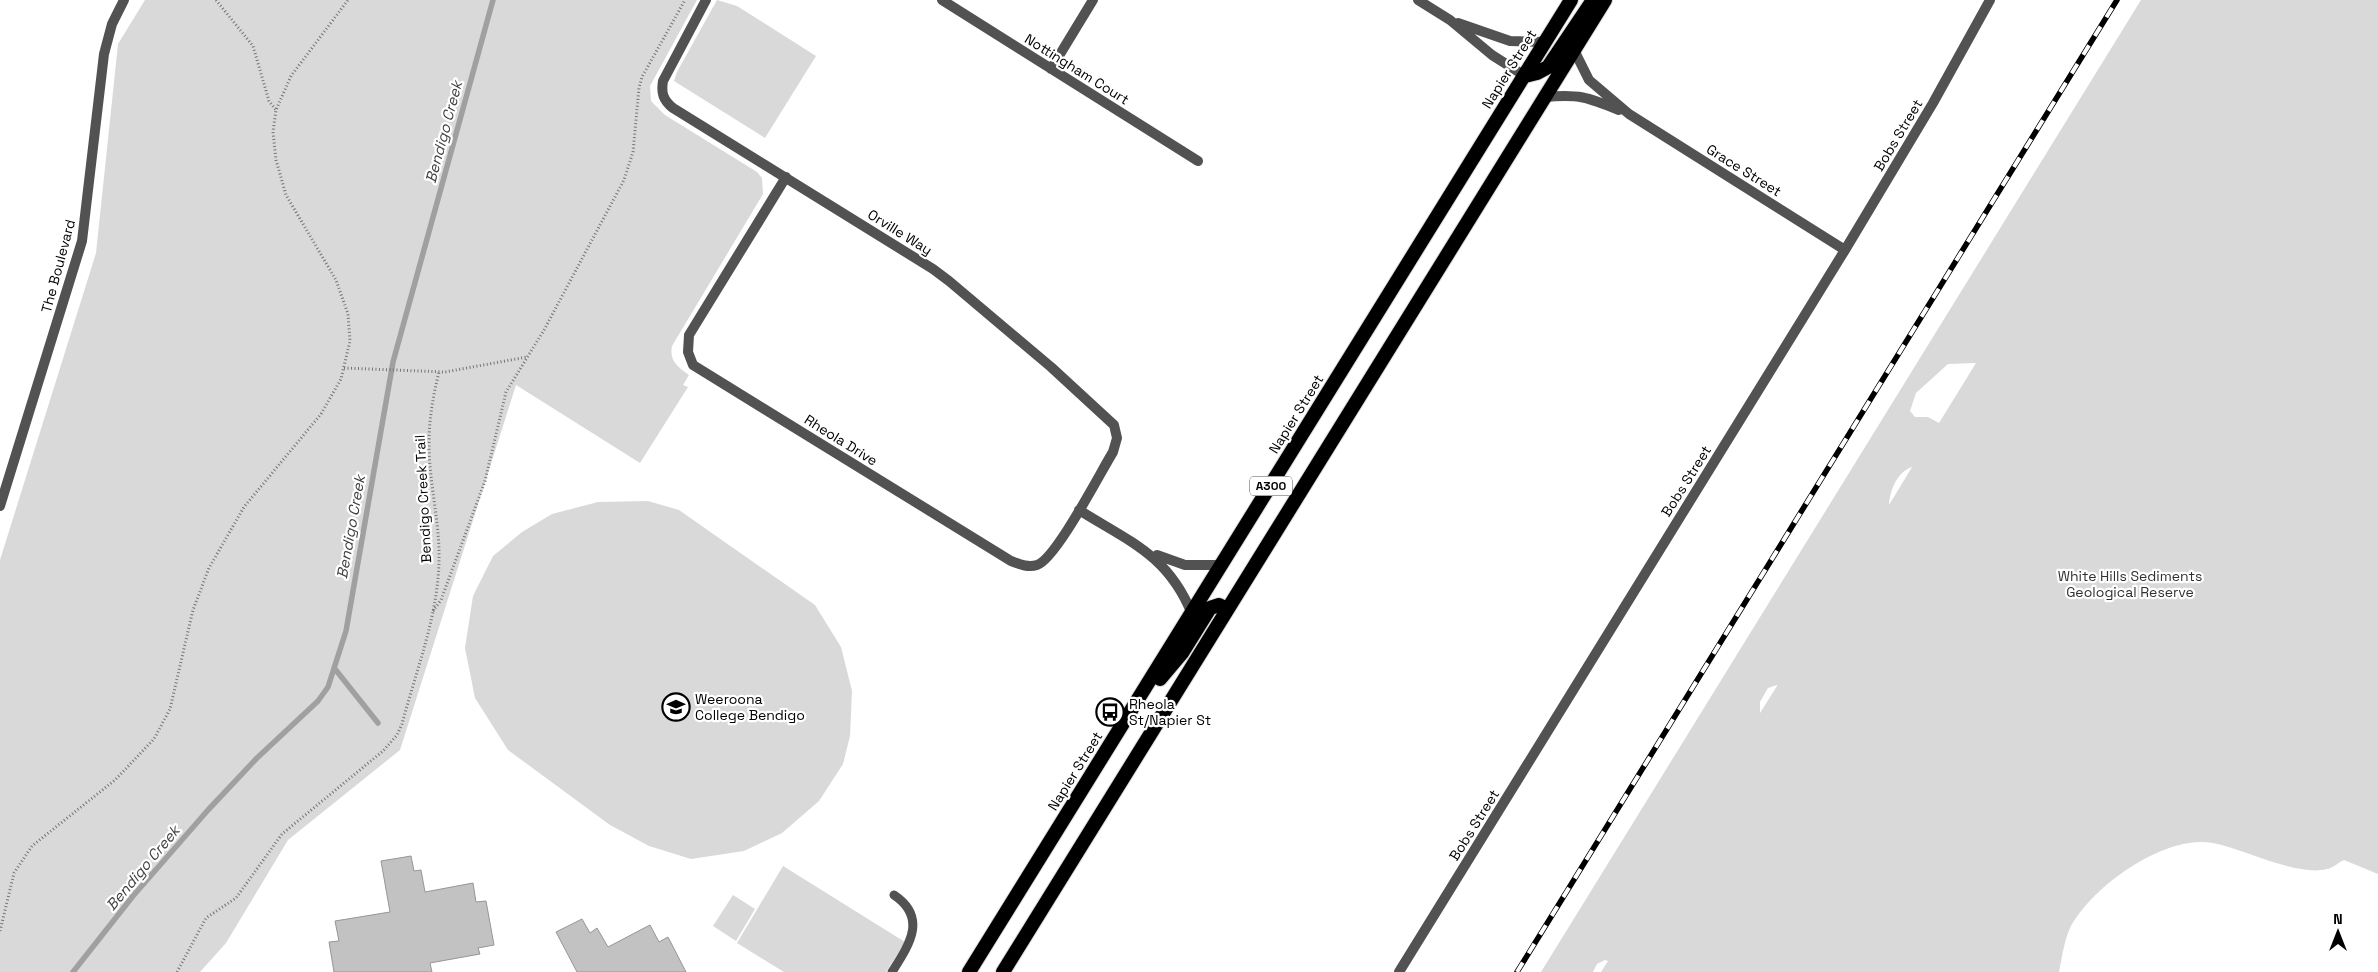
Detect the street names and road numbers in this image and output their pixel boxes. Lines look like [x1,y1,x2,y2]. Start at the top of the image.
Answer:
street label: Napier Street [1478,26,1540,112]
street label: Nottingham Court [1021,30,1133,108]
street label: Bobs Street [1870,96,1926,174]
street label: Grace Street [1703,140,1785,200]
street label: Orville Way [864,205,936,259]
street label: The Boulevard [37,217,79,315]
street label: Napier Street [1265,371,1327,457]
street label: Rheola Drive [801,410,881,470]
street label: Bendigo Creek Trail [411,434,435,564]
street label: Bobs Street [1657,442,1715,520]
road number: A300 [1250,476,1292,496]
street label: Napier Street [1044,728,1106,814]
street label: Bobs Street [1445,786,1503,864]

